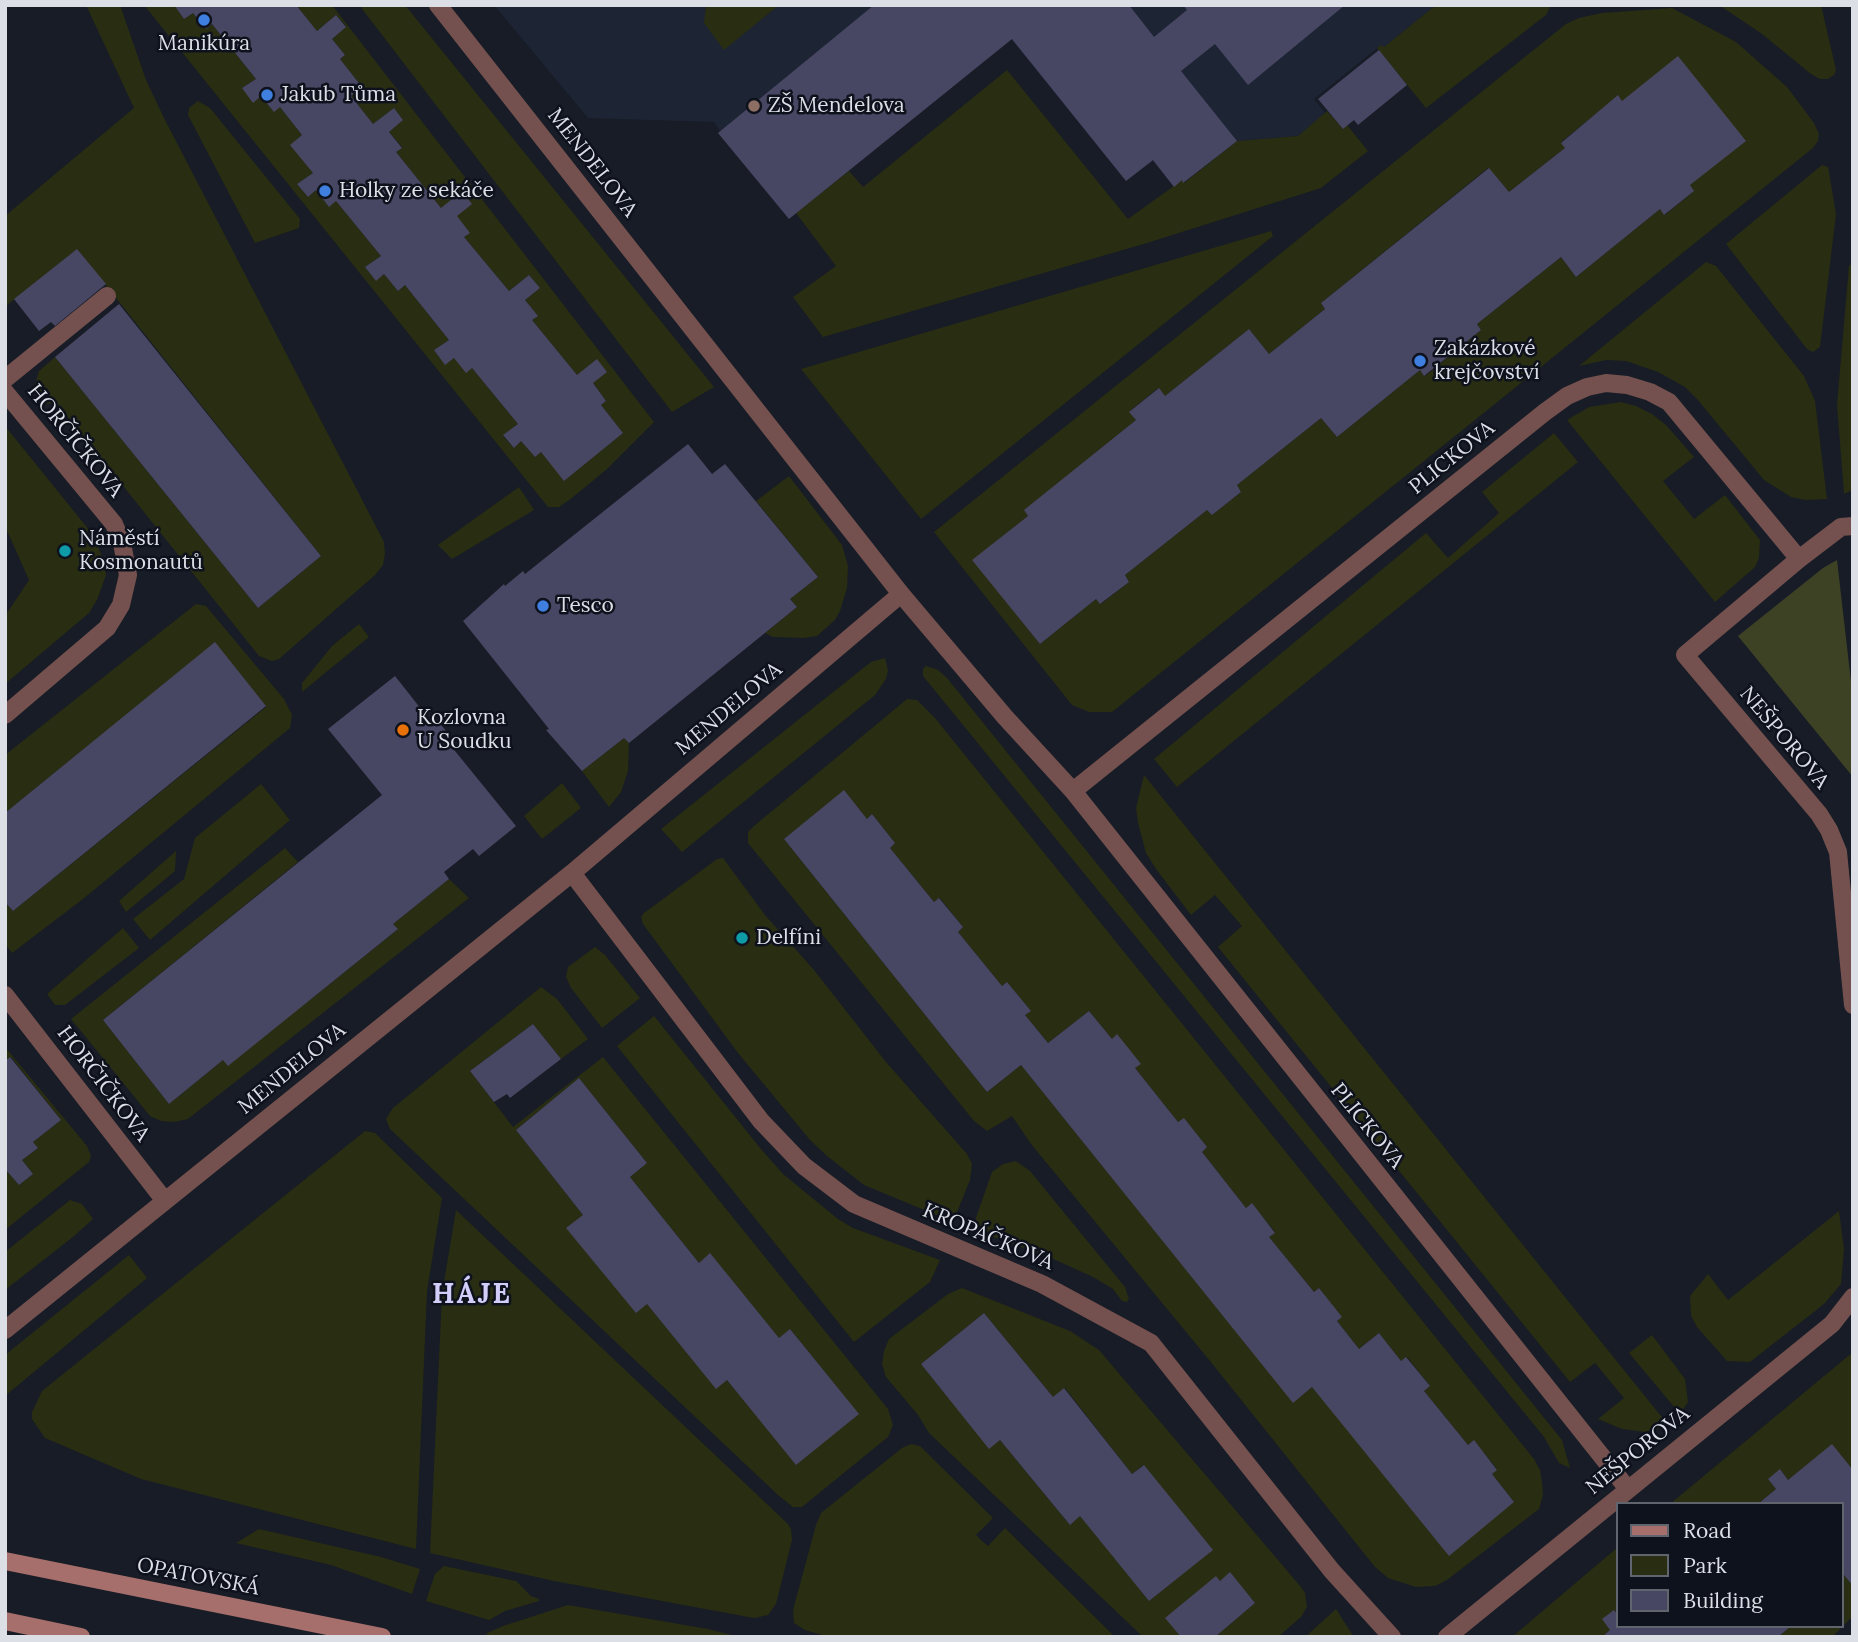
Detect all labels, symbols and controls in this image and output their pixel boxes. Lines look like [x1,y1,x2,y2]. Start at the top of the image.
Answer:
marker: Manikúra [196,12,212,28]
place label: Manikúra [158,31,250,57]
place label: Jakub Tůma [281,82,396,108]
marker: Jakub Tůma [259,87,275,103]
place label: ZŠ Mendelova [768,93,905,119]
marker: ZŠ Mendelova [746,98,762,114]
street label: MENDELOVA [542,104,642,222]
place label: Holky ze sekáče [339,178,494,204]
marker: Holky ze sekáče [317,183,333,199]
place label: Zakázkové krejčovství [1434,336,1540,386]
marker: Zakázkové krejčovství [1412,353,1428,369]
street label: HORČIČKOVA [22,379,128,503]
street label: PLICKOVA [1404,416,1500,500]
place label: Náměstí Kosmonautů [79,526,203,576]
marker: Náměstí Kosmonautů [57,543,73,559]
place label: Tesco [557,593,614,619]
marker: Tesco [535,598,551,614]
street label: MENDELOVA [671,657,787,761]
street label: NEŠPOROVA [1734,682,1834,794]
place label: Kozlovna U Soudku [417,705,511,755]
marker: Kozlovna U Soudku [395,722,411,738]
place label: Delfíni [756,925,821,951]
marker: Delfíni [734,930,750,946]
street label: MENDELOVA [233,1018,351,1120]
street label: HORČIČKOVA [51,1021,155,1147]
street label: PLICKOVA [1325,1078,1409,1174]
street label: KROPÁČKOVA [919,1198,1057,1276]
district label: HÁJE [433,1278,511,1312]
street label: NEŠPOROVA [1581,1402,1695,1500]
legend [1616,1502,1844,1628]
text: Road [1683,1517,1732,1544]
text: Park [1683,1552,1727,1579]
street label: OPATOVSKÁ [135,1553,261,1601]
text: Building [1683,1587,1763,1614]

